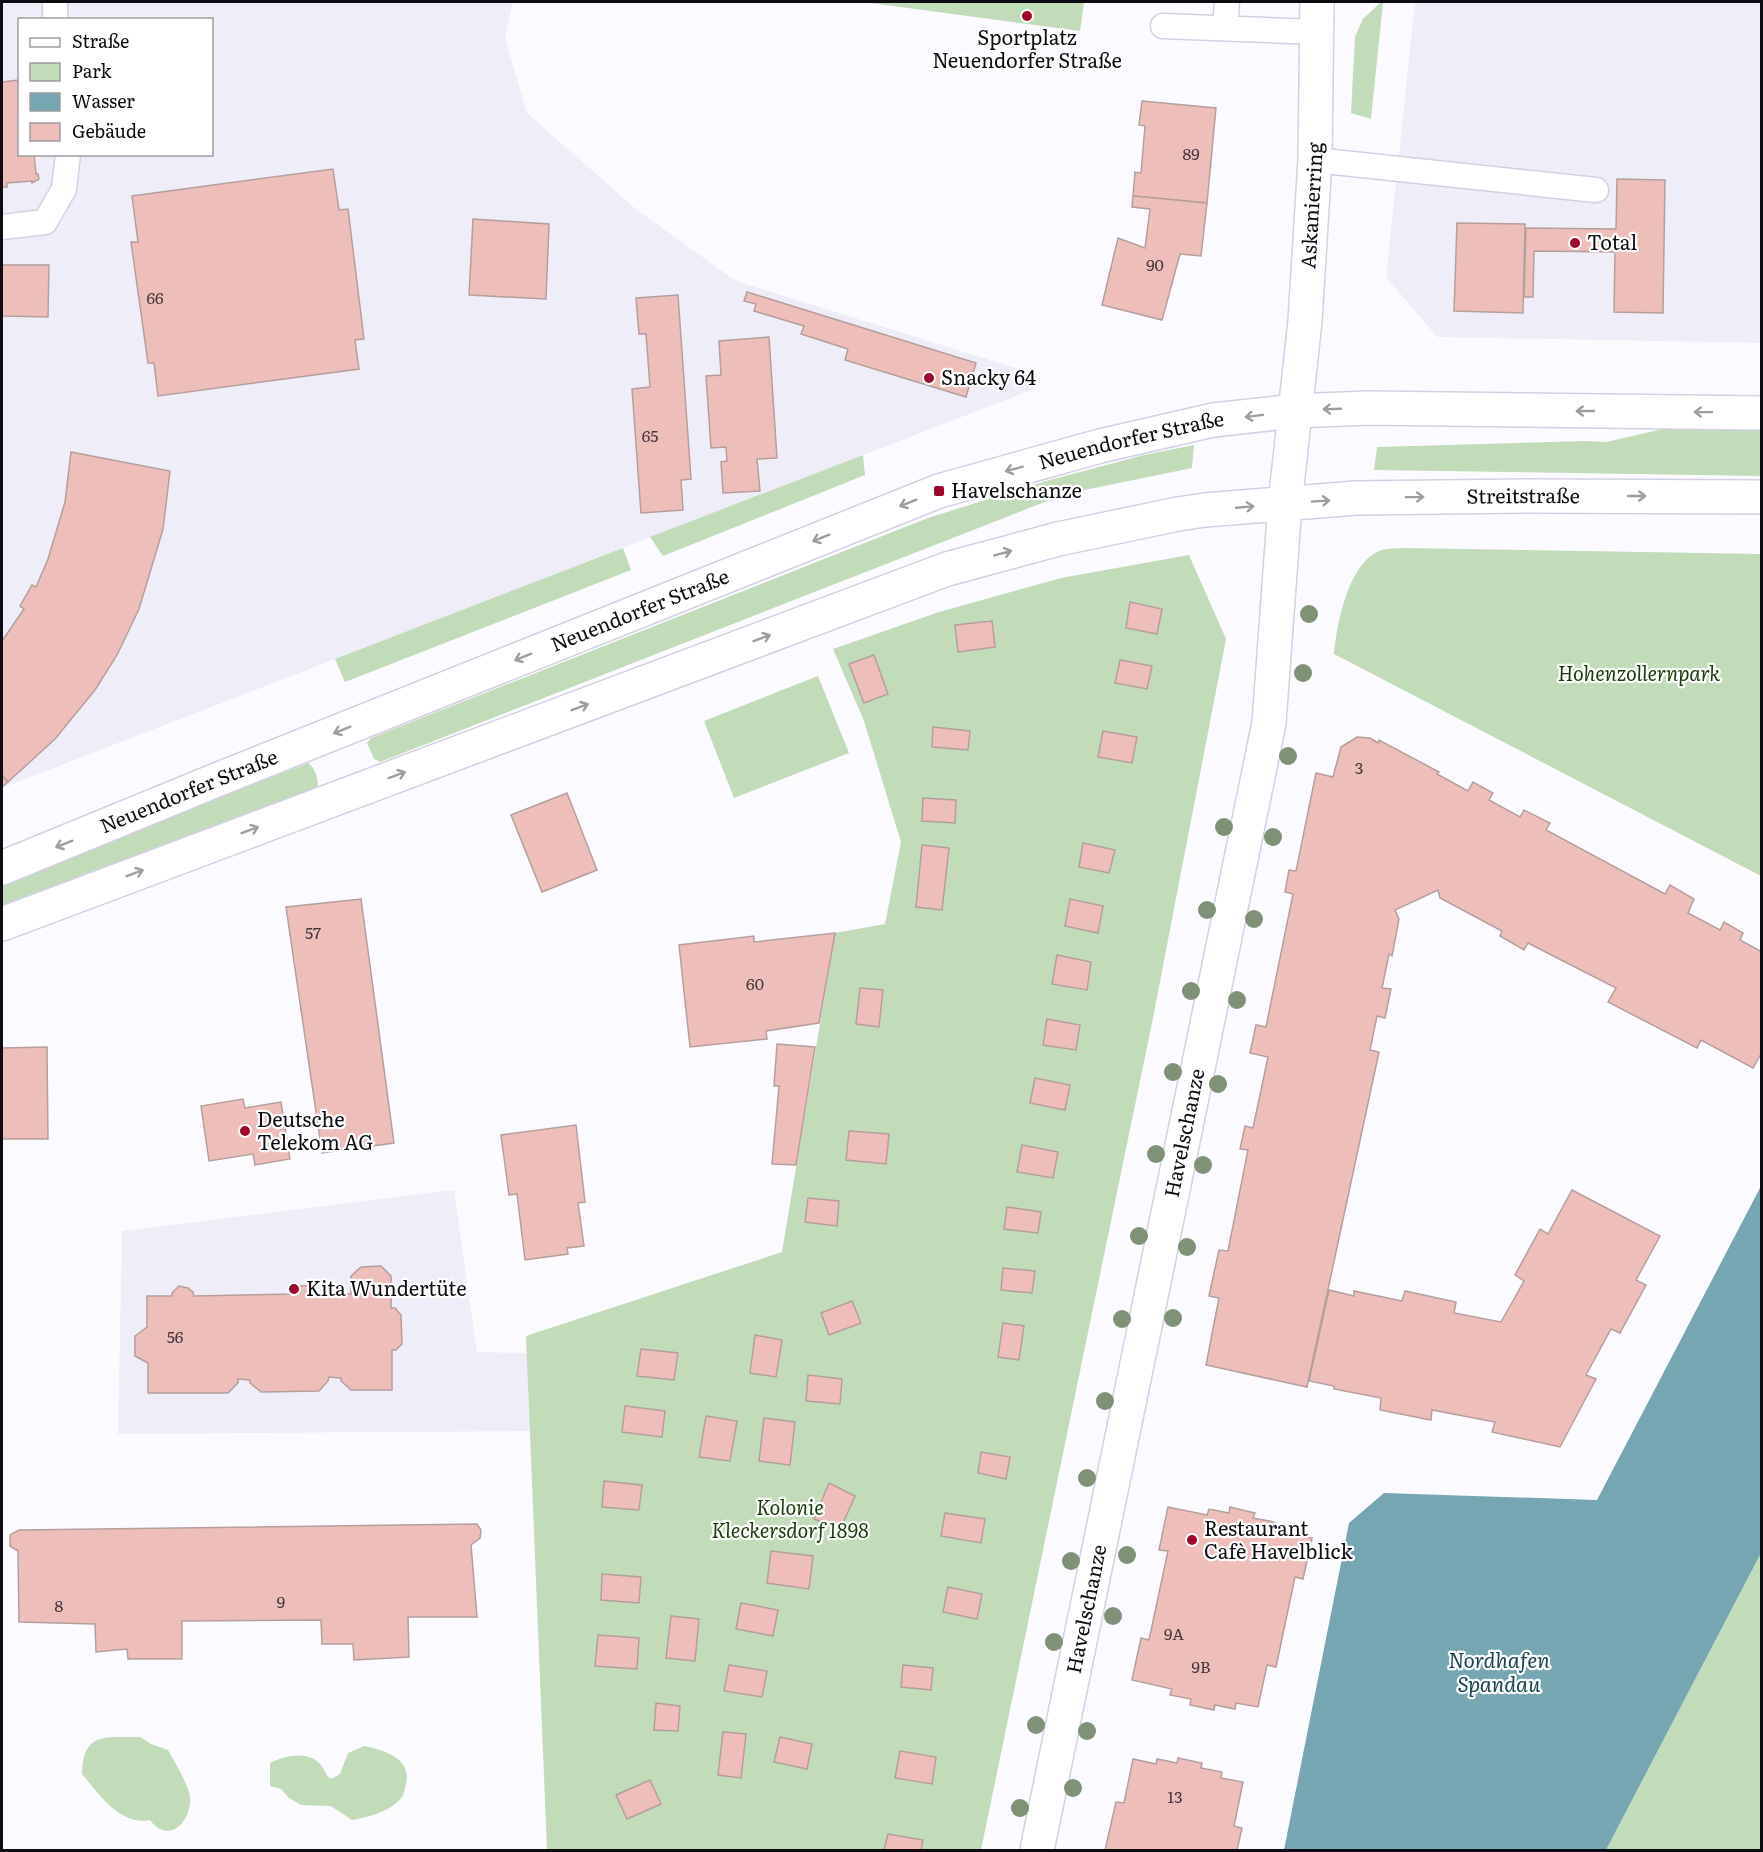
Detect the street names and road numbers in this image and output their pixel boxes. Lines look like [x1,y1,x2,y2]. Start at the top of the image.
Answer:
street label: Askanierring [1291,141,1328,270]
street label: Neuendorfer Straße [1035,402,1225,476]
street label: Streitstraße [1466,479,1580,510]
street label: Neuendorfer Straße [546,560,733,658]
street label: Neuendorfer Straße [95,740,282,839]
street label: Havelschanze [1155,1065,1211,1200]
street label: Havelschanze [1057,1541,1113,1676]

